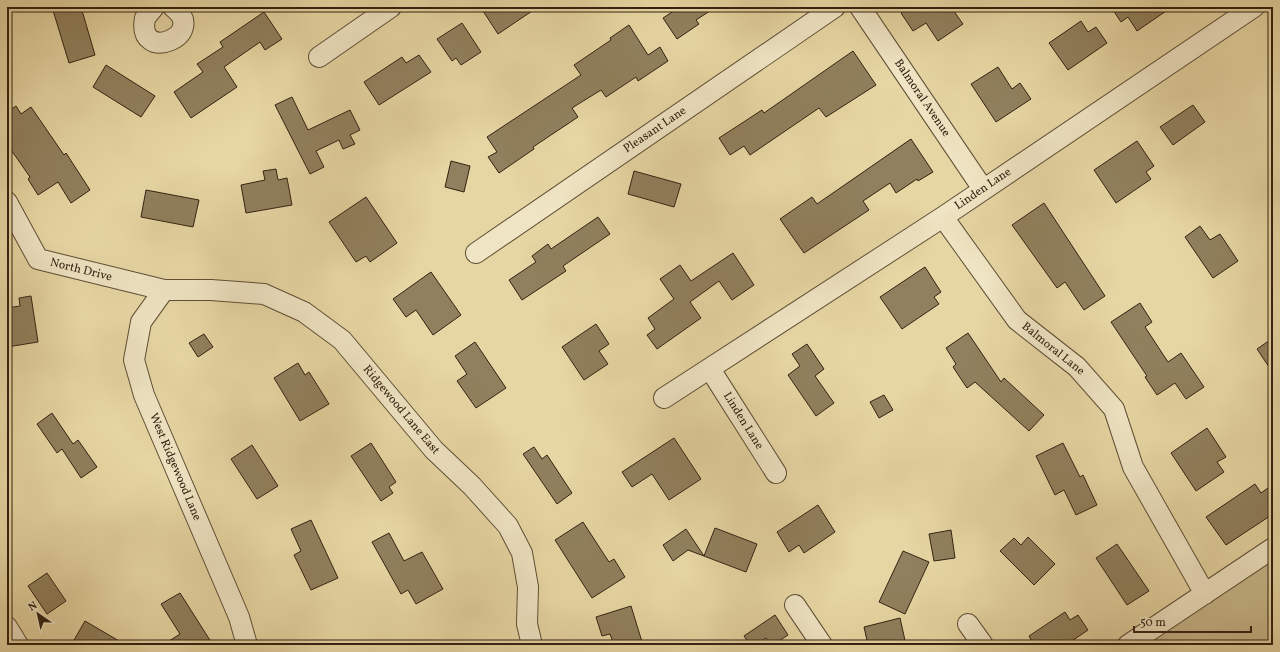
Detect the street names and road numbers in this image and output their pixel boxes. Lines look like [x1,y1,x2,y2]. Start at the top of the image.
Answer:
street label: Balmoral Avenue [890,56,954,140]
street label: Pleasant Lane [620,103,690,157]
street label: Linden Lane [952,164,1015,214]
street label: North Drive [48,255,114,286]
street label: Balmoral Lane [1018,319,1088,380]
street label: Ridgewood Lane East [359,362,443,458]
street label: Linden Lane [719,389,767,453]
street label: West Ridgewood Lane [145,411,205,524]

